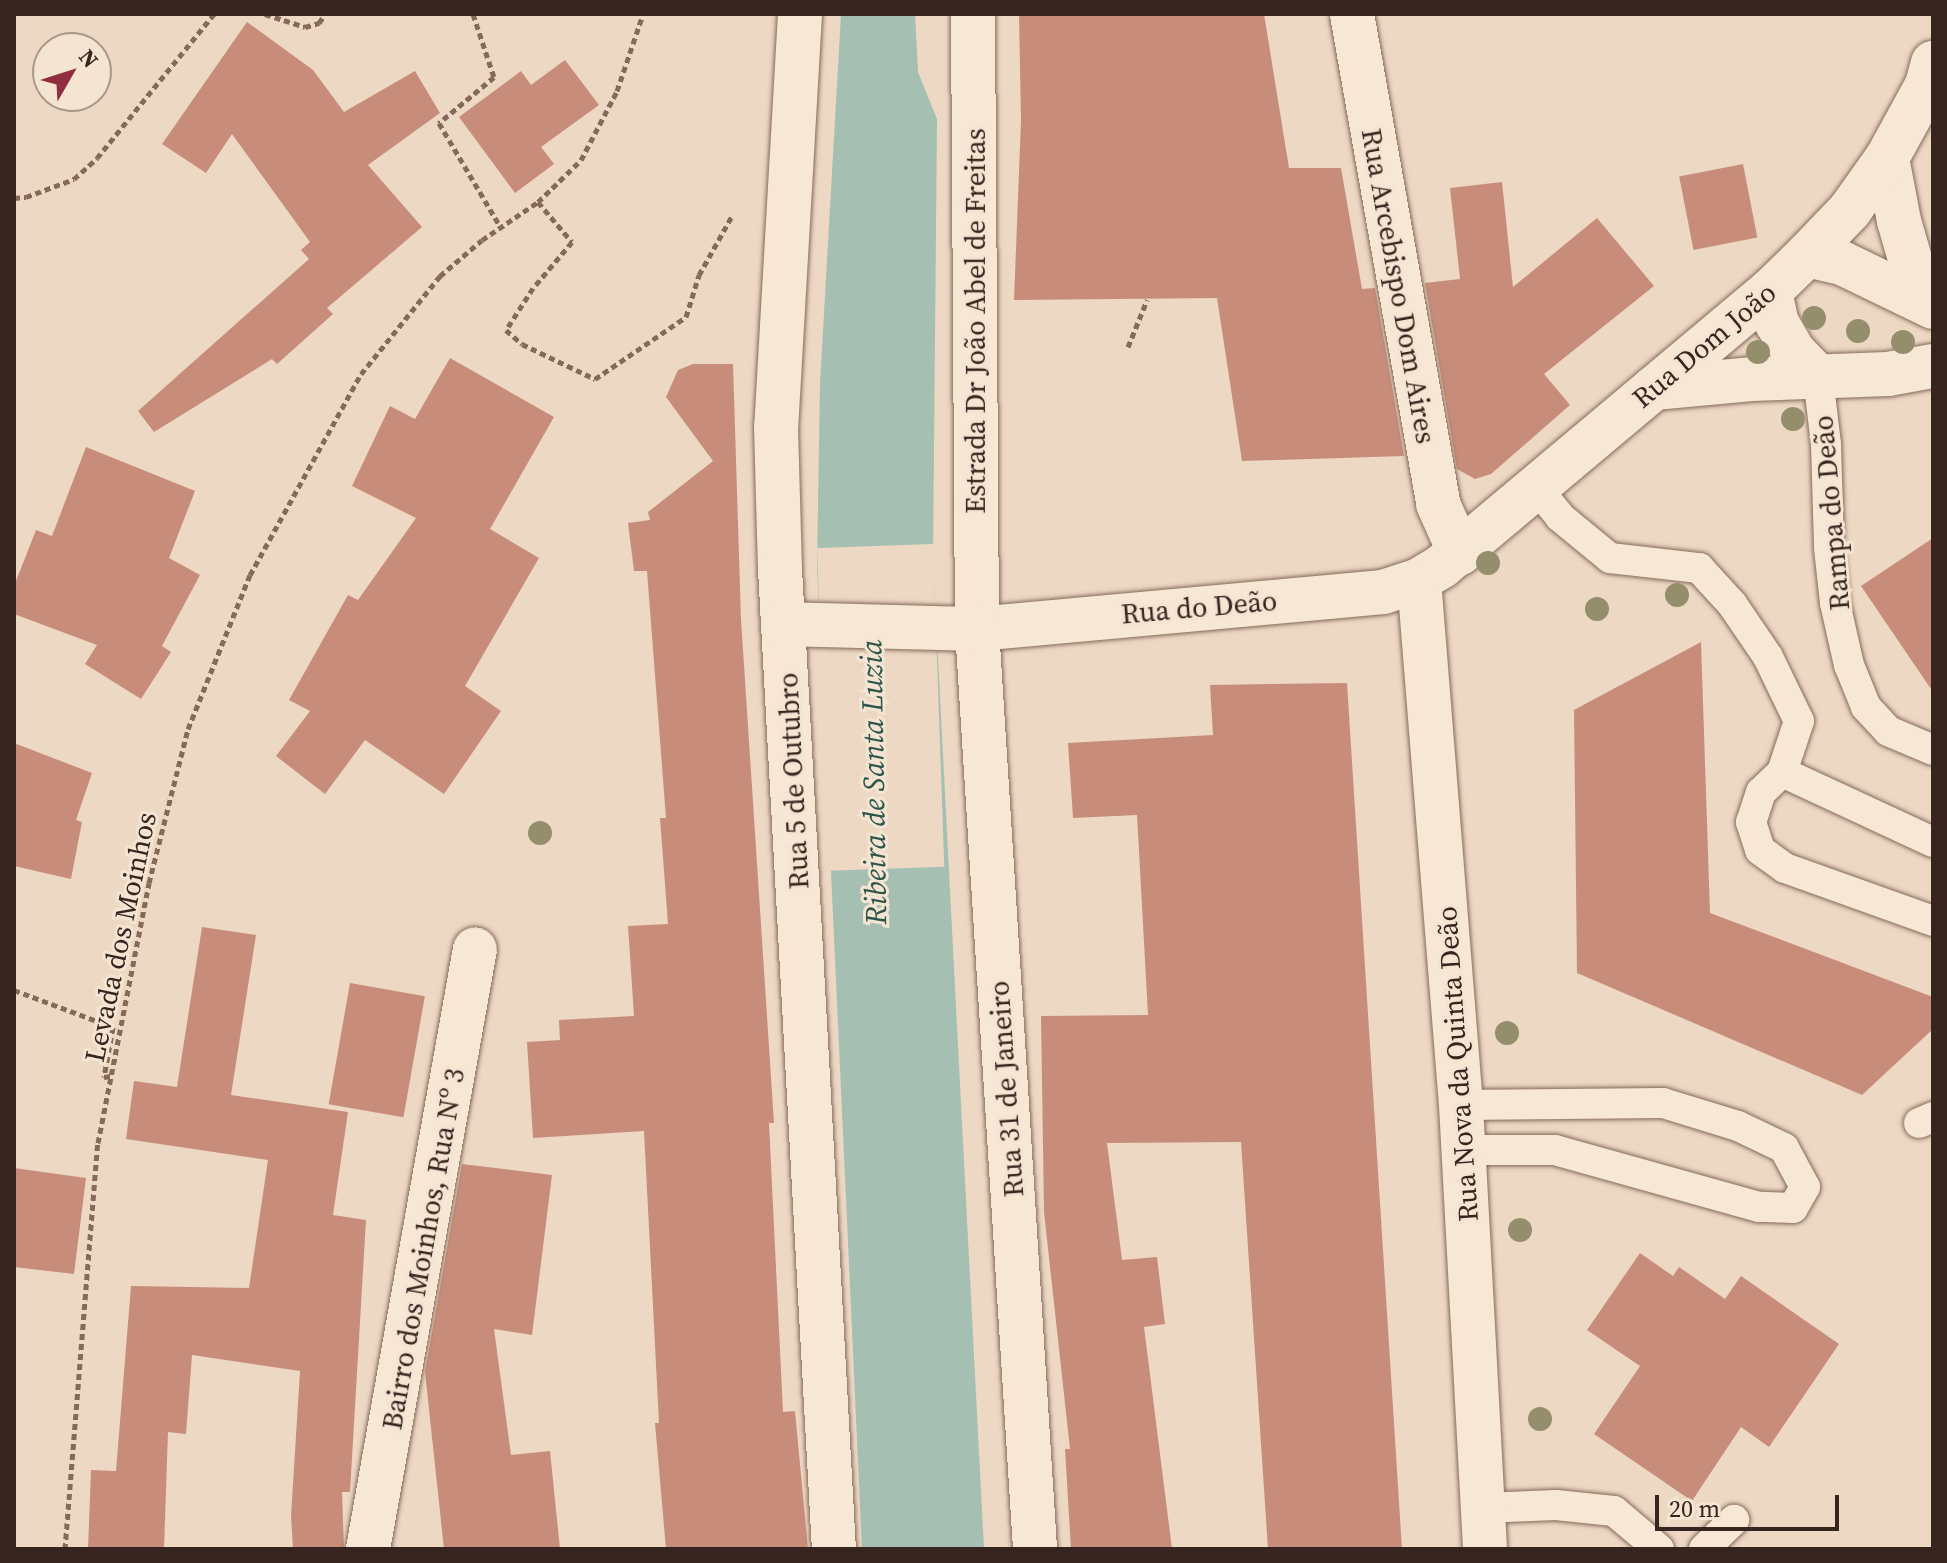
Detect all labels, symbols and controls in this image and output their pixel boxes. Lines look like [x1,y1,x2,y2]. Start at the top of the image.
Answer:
north arrow [32,32,112,112]
text: N [72,42,106,74]
street label: Rua Arcebispo Dom Aires [1355,126,1443,446]
street label: Estrada Dr João Abel de Freitas [958,128,992,514]
street label: Rua Dom João [1625,275,1783,415]
street label: Rampa do Deão [1806,414,1856,612]
street label: Rua do Deão [1120,583,1278,631]
water label: Ribeira de Santa Luzia [854,639,894,925]
street label: Rua 5 de Outubro [771,672,815,890]
street label: Levada dos Moinhos [77,809,163,1065]
street label: Rua Nova da Quinta Deão [1429,905,1485,1223]
street label: Rua 31 de Janeiro [982,980,1030,1198]
street label: Bairro dos Moinhos, Rua Nº 3 [375,1066,471,1432]
scale bar [1659,1479,1843,1529]
text: 20 m [1669,1492,1720,1525]

